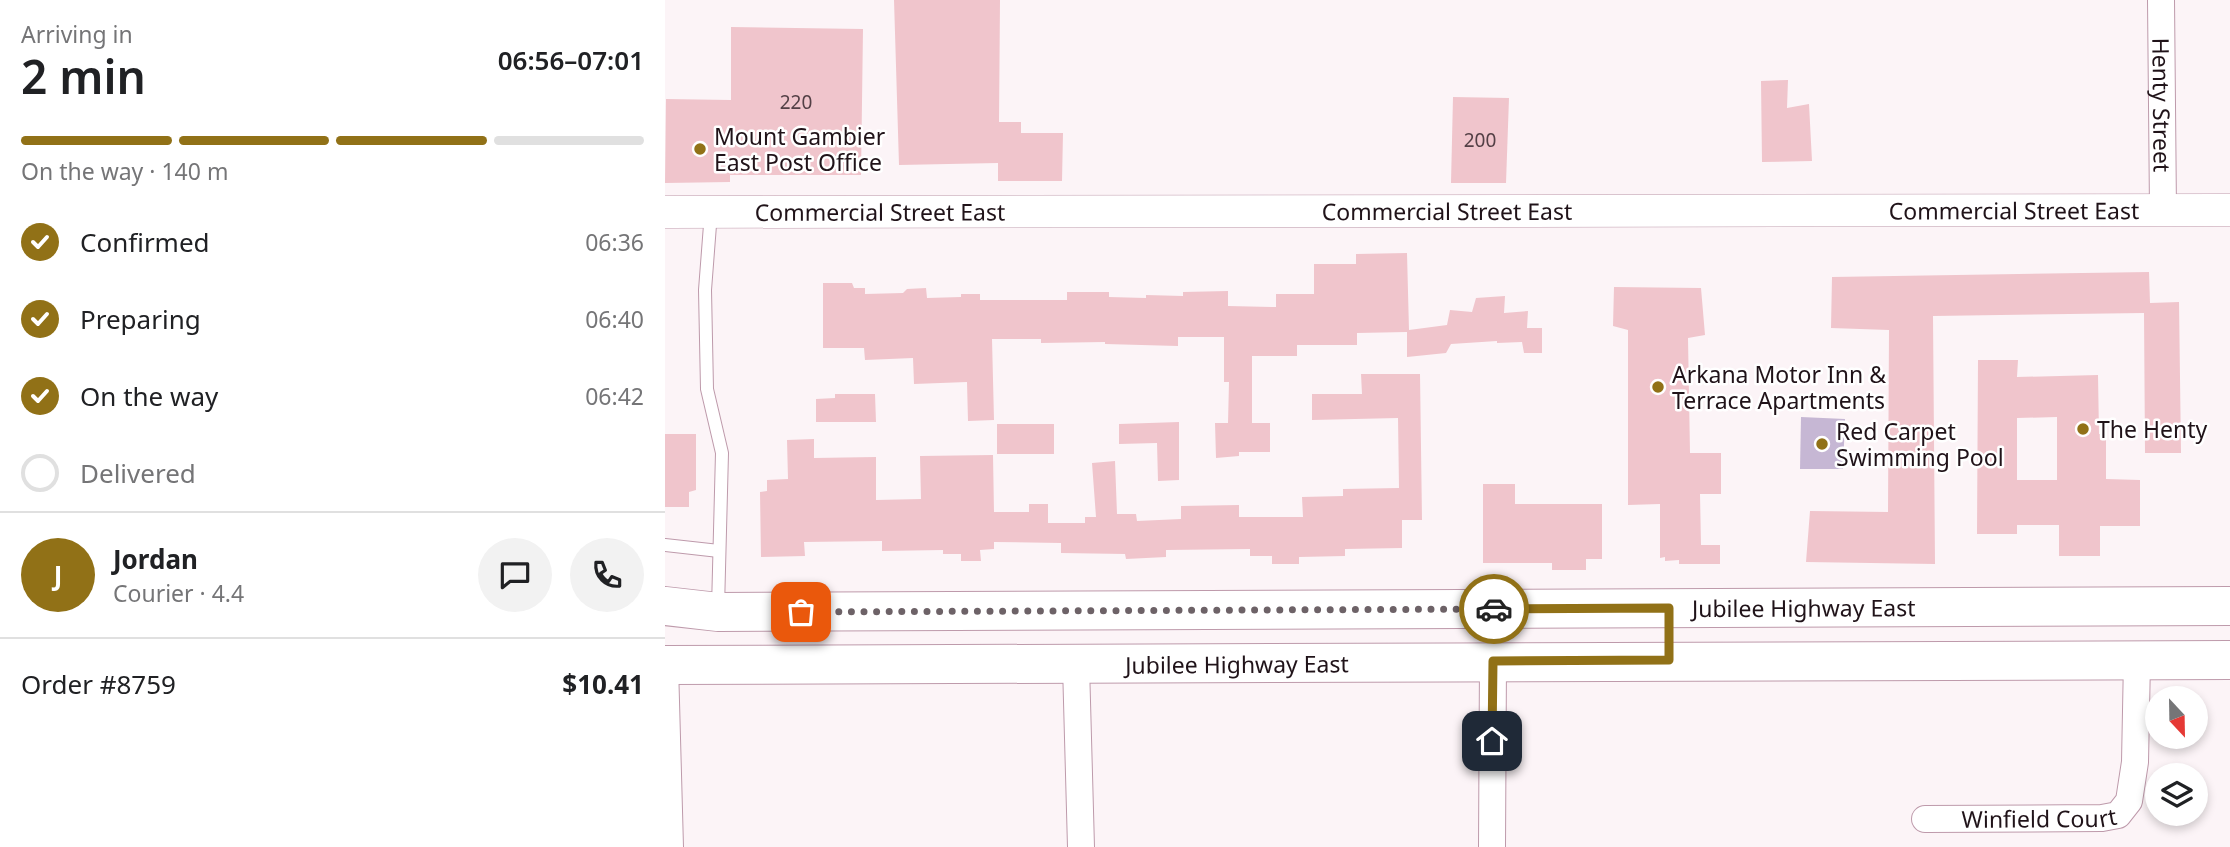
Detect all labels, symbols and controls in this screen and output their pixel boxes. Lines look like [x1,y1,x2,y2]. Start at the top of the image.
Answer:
text: Arriving in [21,18,133,50]
street label: Henty Street [2145,38,2179,172]
text: 06:56–07:01 [498,42,644,78]
text: 2 min [21,45,146,107]
house number: 220 [780,89,812,115]
place label: Mount Gambier East Post Office [714,120,886,178]
house number: 200 [1464,127,1496,153]
marker: Mount Gambier East Post Office [692,141,708,157]
text: On the way · 140 m [21,155,228,187]
street label: Commercial Street East [1889,194,2139,226]
street label: Commercial Street East [1322,195,1572,227]
street label: Commercial Street East [755,196,1005,228]
icon: check [21,223,59,261]
text: Confirmed [80,224,210,260]
text: 06:36 [585,226,644,258]
icon: check [21,300,59,338]
text: Preparing [80,301,201,337]
text: 06:40 [585,303,644,335]
place label: Arkana Motor Inn & Terrace Apartments [1672,358,1886,416]
icon: check [21,377,59,415]
text: On the way [80,378,218,414]
marker: Arkana Motor Inn & Terrace Apartments [1650,379,1666,395]
text: 06:42 [585,380,644,412]
place label: The Henty [2097,413,2207,445]
place label: Red Carpet Swimming Pool [1836,415,2004,473]
marker: The Henty [2075,421,2091,437]
marker: Red Carpet Swimming Pool [1814,436,1830,452]
text: Delivered [80,455,196,491]
button: chat [478,538,552,612]
button: phone [570,538,644,612]
text: Jordan [113,541,198,577]
text: J [54,557,62,593]
courier [1459,574,1529,644]
text: Courier · 4.4 [113,577,244,609]
pin [771,582,831,642]
icon: car [1475,590,1513,628]
street label: Jubilee Highway East [1690,591,1916,624]
icon: bag [782,593,820,631]
street label: Jubilee Highway East [1123,647,1349,681]
text: Order #8759 [21,666,176,702]
text: $10.41 [562,666,644,702]
north arrow [2145,686,2209,749]
map controls [2145,686,2208,826]
pin [1462,711,1522,771]
icon: home [1473,722,1511,760]
button: layers [2145,763,2208,826]
street label: Winfield Court [1961,800,2119,835]

